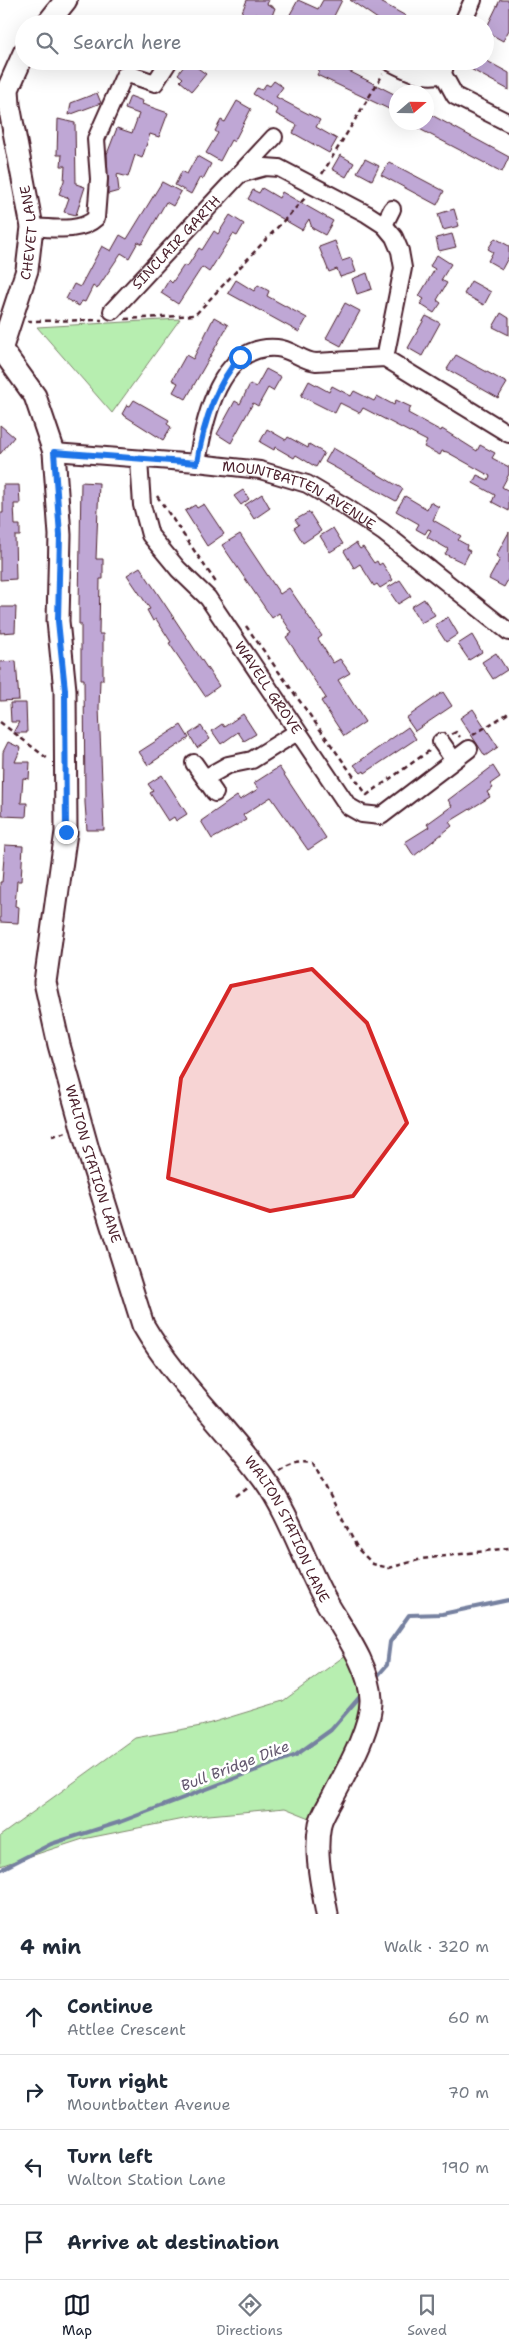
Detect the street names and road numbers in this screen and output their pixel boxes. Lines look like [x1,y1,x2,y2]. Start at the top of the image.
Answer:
street label: CHEVET LANE [15,184,41,282]
street label: SINCLAIR GARTH [128,191,224,293]
street label: MOUNTBATTEN AVENUE [221,457,379,534]
street label: WAVELL GROVE [231,638,306,738]
street label: WALTON STATION LANE [61,1083,126,1245]
street label: WALTON STATION LANE [241,1452,334,1606]

